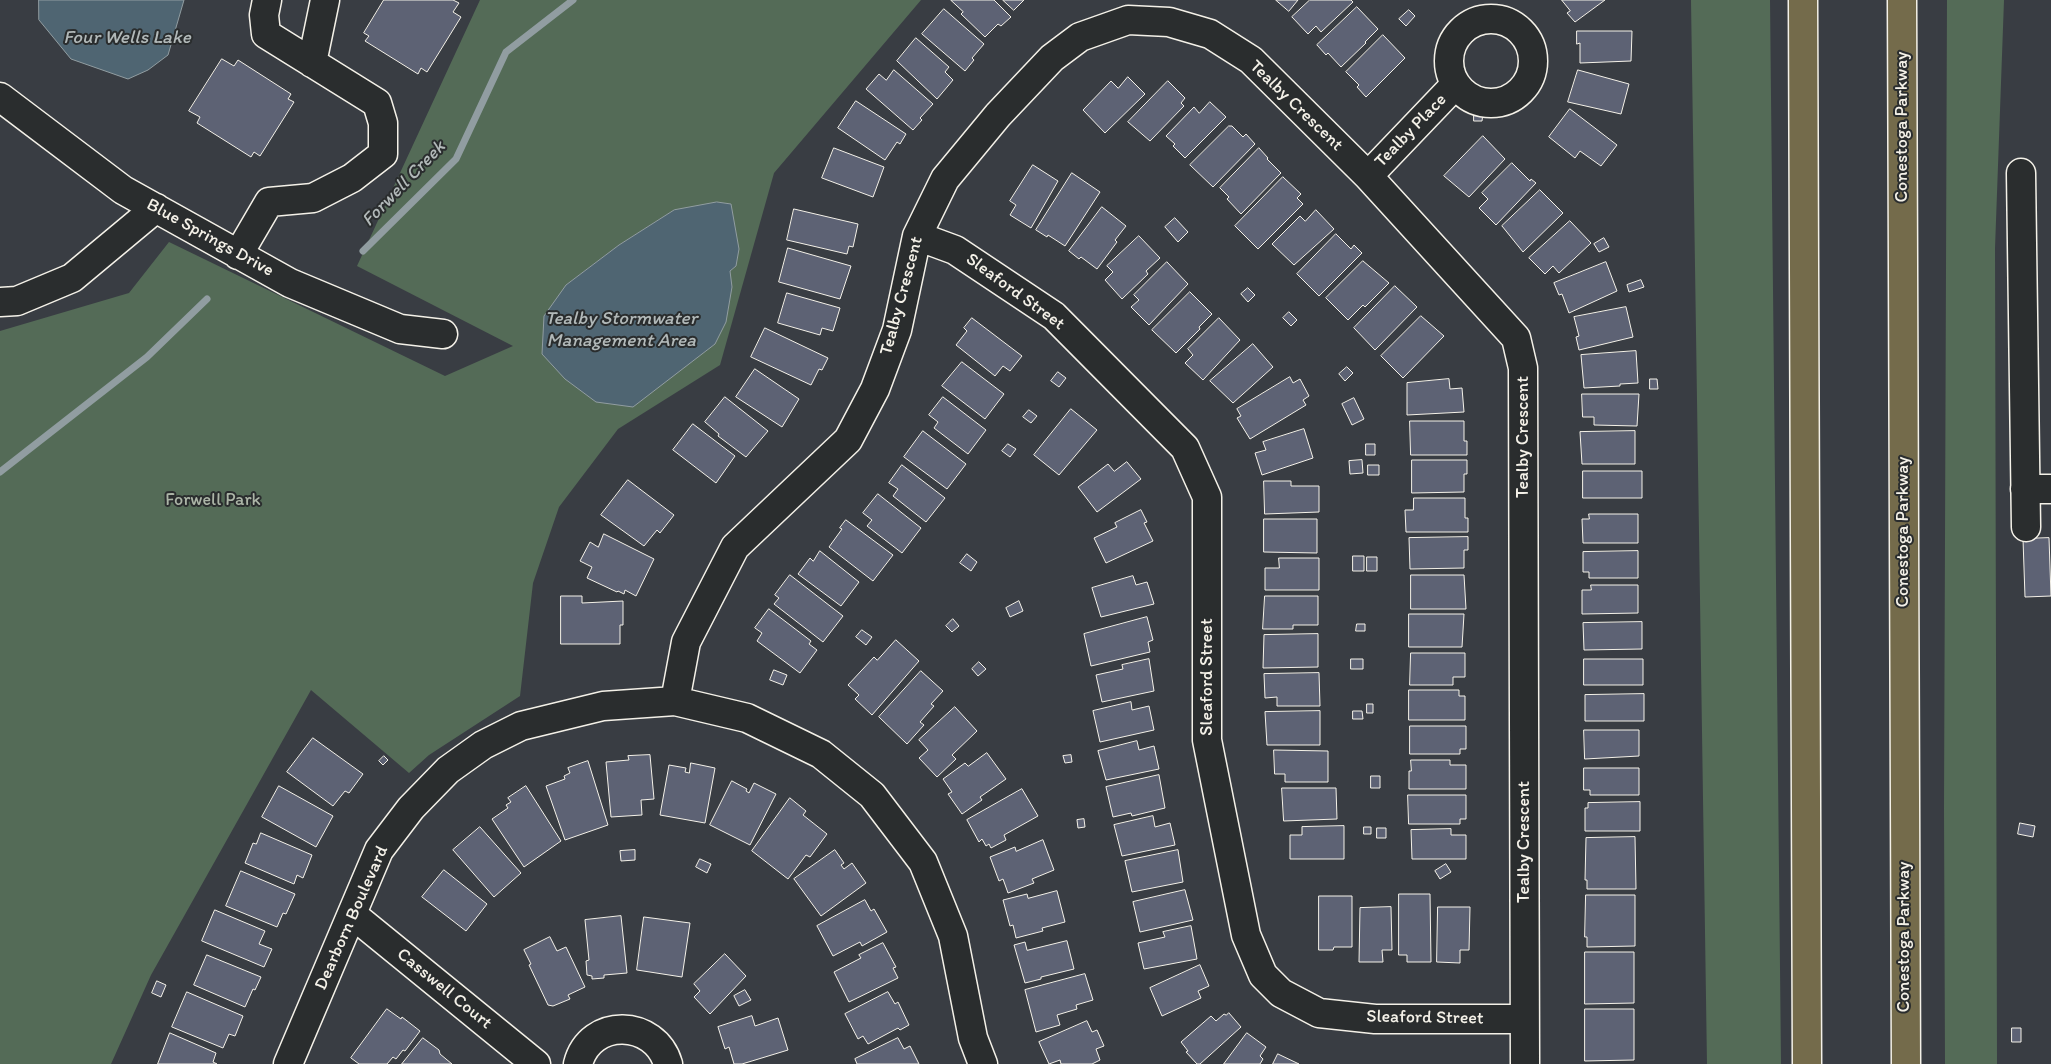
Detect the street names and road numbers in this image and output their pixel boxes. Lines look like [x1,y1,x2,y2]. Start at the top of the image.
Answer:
street label: Conestoga Parkway [1891,51,1913,203]
street label: Tealby Crescent [1245,56,1347,156]
street label: Tealby Place [1370,90,1452,172]
street label: Blue Springs Drive [143,194,277,282]
street label: Tealby Crescent [876,234,928,358]
street label: Sleaford Street [961,249,1069,335]
street label: Tealby Crescent [1512,376,1534,498]
street label: Conestoga Parkway [1892,456,1914,608]
street label: Sleaford Street [1196,618,1218,736]
street label: Tealby Crescent [1513,781,1535,903]
street label: Dearborn Boulevard [310,843,394,993]
street label: Conestoga Parkway [1893,861,1915,1013]
street label: Casswell Court [392,944,496,1034]
street label: Sleaford Street [1366,1006,1484,1030]

